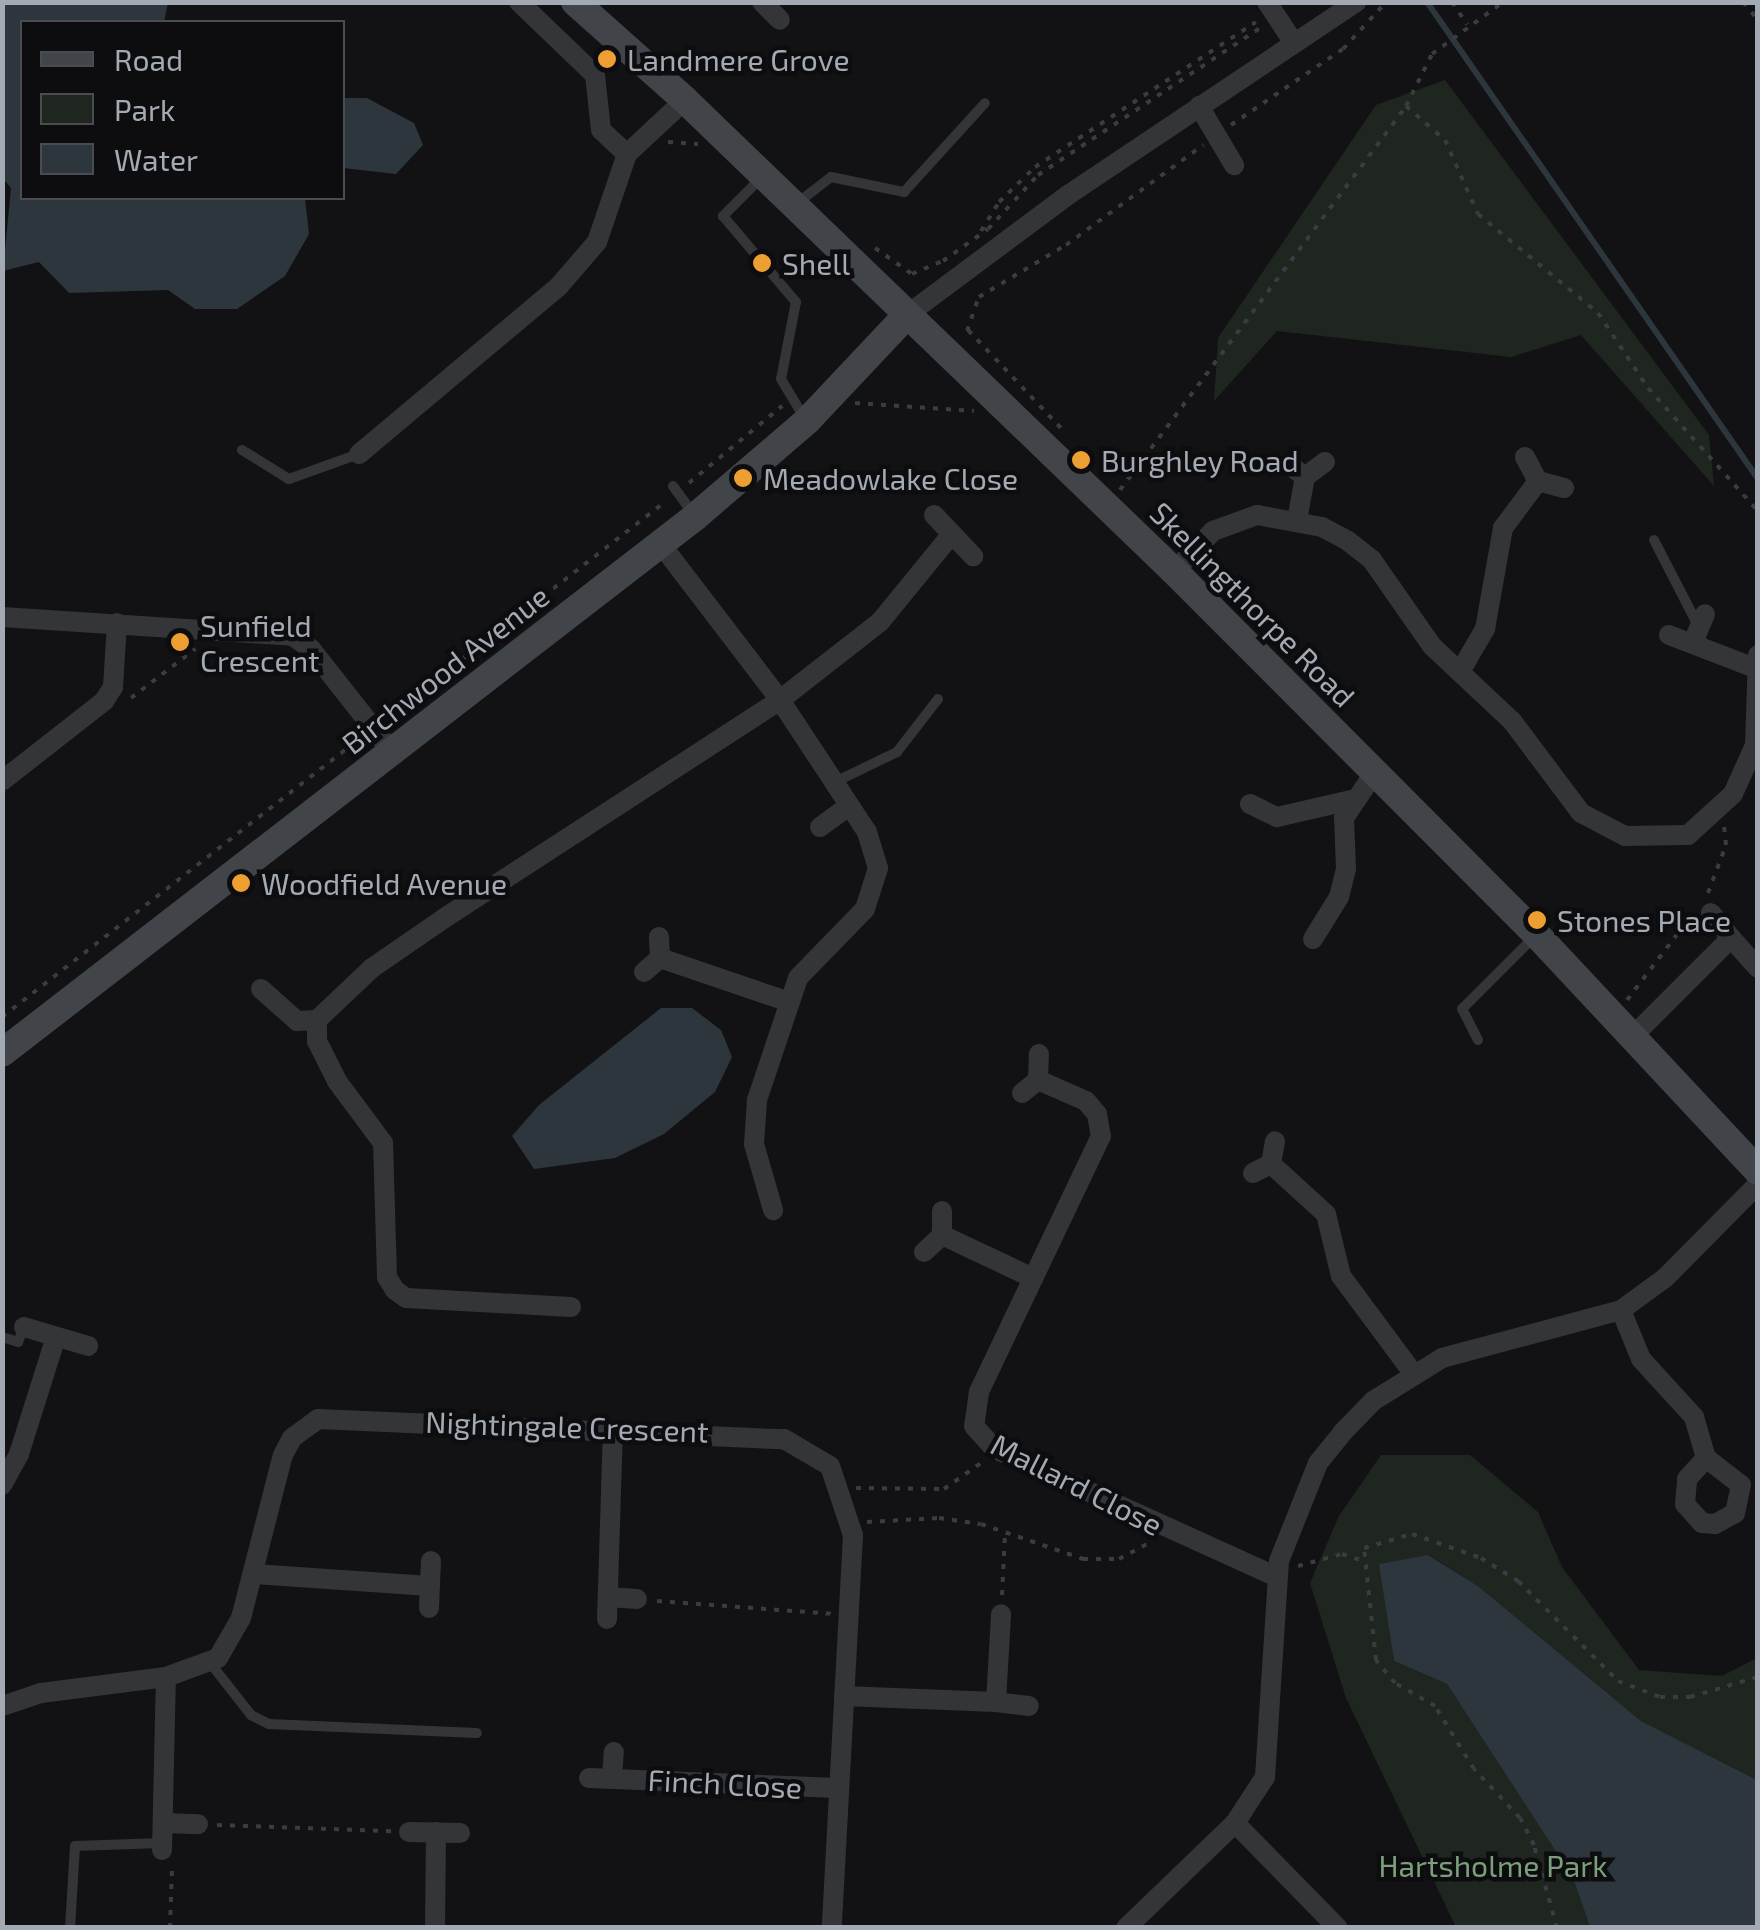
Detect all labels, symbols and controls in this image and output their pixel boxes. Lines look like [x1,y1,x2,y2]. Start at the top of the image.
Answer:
legend [20,20,345,200]
text: Road [114,41,183,77]
place label: Landmere Grove [627,41,850,77]
marker: Landmere Grove [596,48,618,70]
text: Park [114,91,175,127]
text: Water [114,141,198,177]
place label: Shell [782,245,850,281]
marker: Shell [751,252,773,274]
place label: Burghley Road [1101,442,1299,478]
marker: Burghley Road [1070,449,1092,471]
place label: Meadowlake Close [763,460,1018,496]
marker: Meadowlake Close [732,467,754,489]
street label: Skellingthorpe Road [1143,494,1363,714]
street label: Birchwood Avenue [334,577,556,761]
place label: Sunfield Crescent [200,607,319,678]
marker: Sunfield Crescent [169,631,191,653]
place label: Woodfield Avenue [261,865,508,901]
marker: Woodfield Avenue [230,872,252,894]
place label: Stones Place [1557,902,1731,938]
marker: Stones Place [1526,909,1548,931]
street label: Nightingale Crescent [425,1403,709,1449]
street label: Mallard Close [985,1425,1169,1543]
street label: Finch Close [647,1761,803,1805]
park label: Hartsholme Park [1378,1847,1608,1883]

